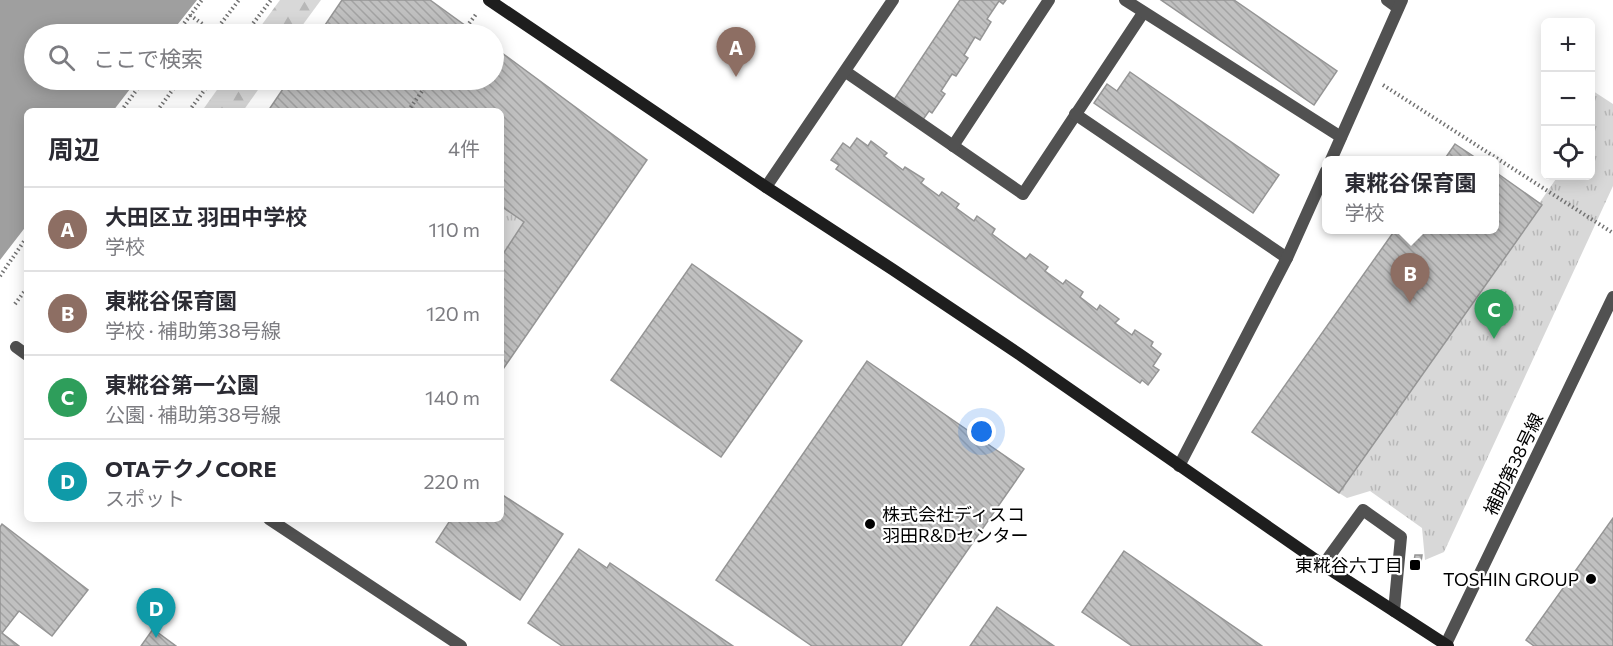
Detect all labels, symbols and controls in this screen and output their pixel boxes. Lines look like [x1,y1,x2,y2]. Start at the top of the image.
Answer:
map controls [1541,18,1595,180]
button: + [1541,18,1595,72]
search box [24,24,504,90]
pin: A [716,28,756,77]
icon: search [45,41,78,74]
text: ここで検索 [93,45,203,72]
button: − [1541,72,1595,126]
button: locate [1541,126,1595,180]
text: 周辺 [48,133,100,164]
text: 4件 [448,136,480,160]
popup [1322,156,1499,234]
text: 東糀谷保育園 [1344,169,1477,196]
text: 学校 [1344,200,1384,224]
text: 大田区立 羽田中学校 [105,203,307,230]
text: A [60,217,75,241]
text: 110 m [429,217,480,241]
text: 学校 [105,234,145,258]
pin: B [1390,254,1430,303]
text: 東糀谷保育園 [105,287,237,314]
pin: C [1474,290,1514,339]
text: B [61,301,74,325]
text: 120 m [426,301,480,325]
text: 学校 · 補助第38号線 [105,318,281,342]
text: 東糀谷第一公園 [105,371,259,398]
text: C [61,385,74,409]
text: 140 m [425,385,480,409]
text: 公園 · 補助第38号線 [105,402,281,426]
street label: 補助第38号線 [1479,409,1547,519]
your location [967,417,996,446]
text: OTAテクノCORE [105,455,277,482]
text: D [60,469,75,493]
text: 220 m [424,469,480,493]
text: スポット [105,486,185,510]
place label: 株式会社ディスコ 羽田R&Dセンター [882,503,1029,546]
marker: 株式会社ディスコ 羽田R&Dセンター [863,517,877,531]
place label: 東糀谷六丁目 [1295,554,1403,576]
marker: 東糀谷六丁目 [1408,558,1422,572]
place label: TOSHIN GROUP [1443,568,1579,590]
marker: TOSHIN GROUP [1584,572,1598,586]
pin: D [136,588,176,638]

